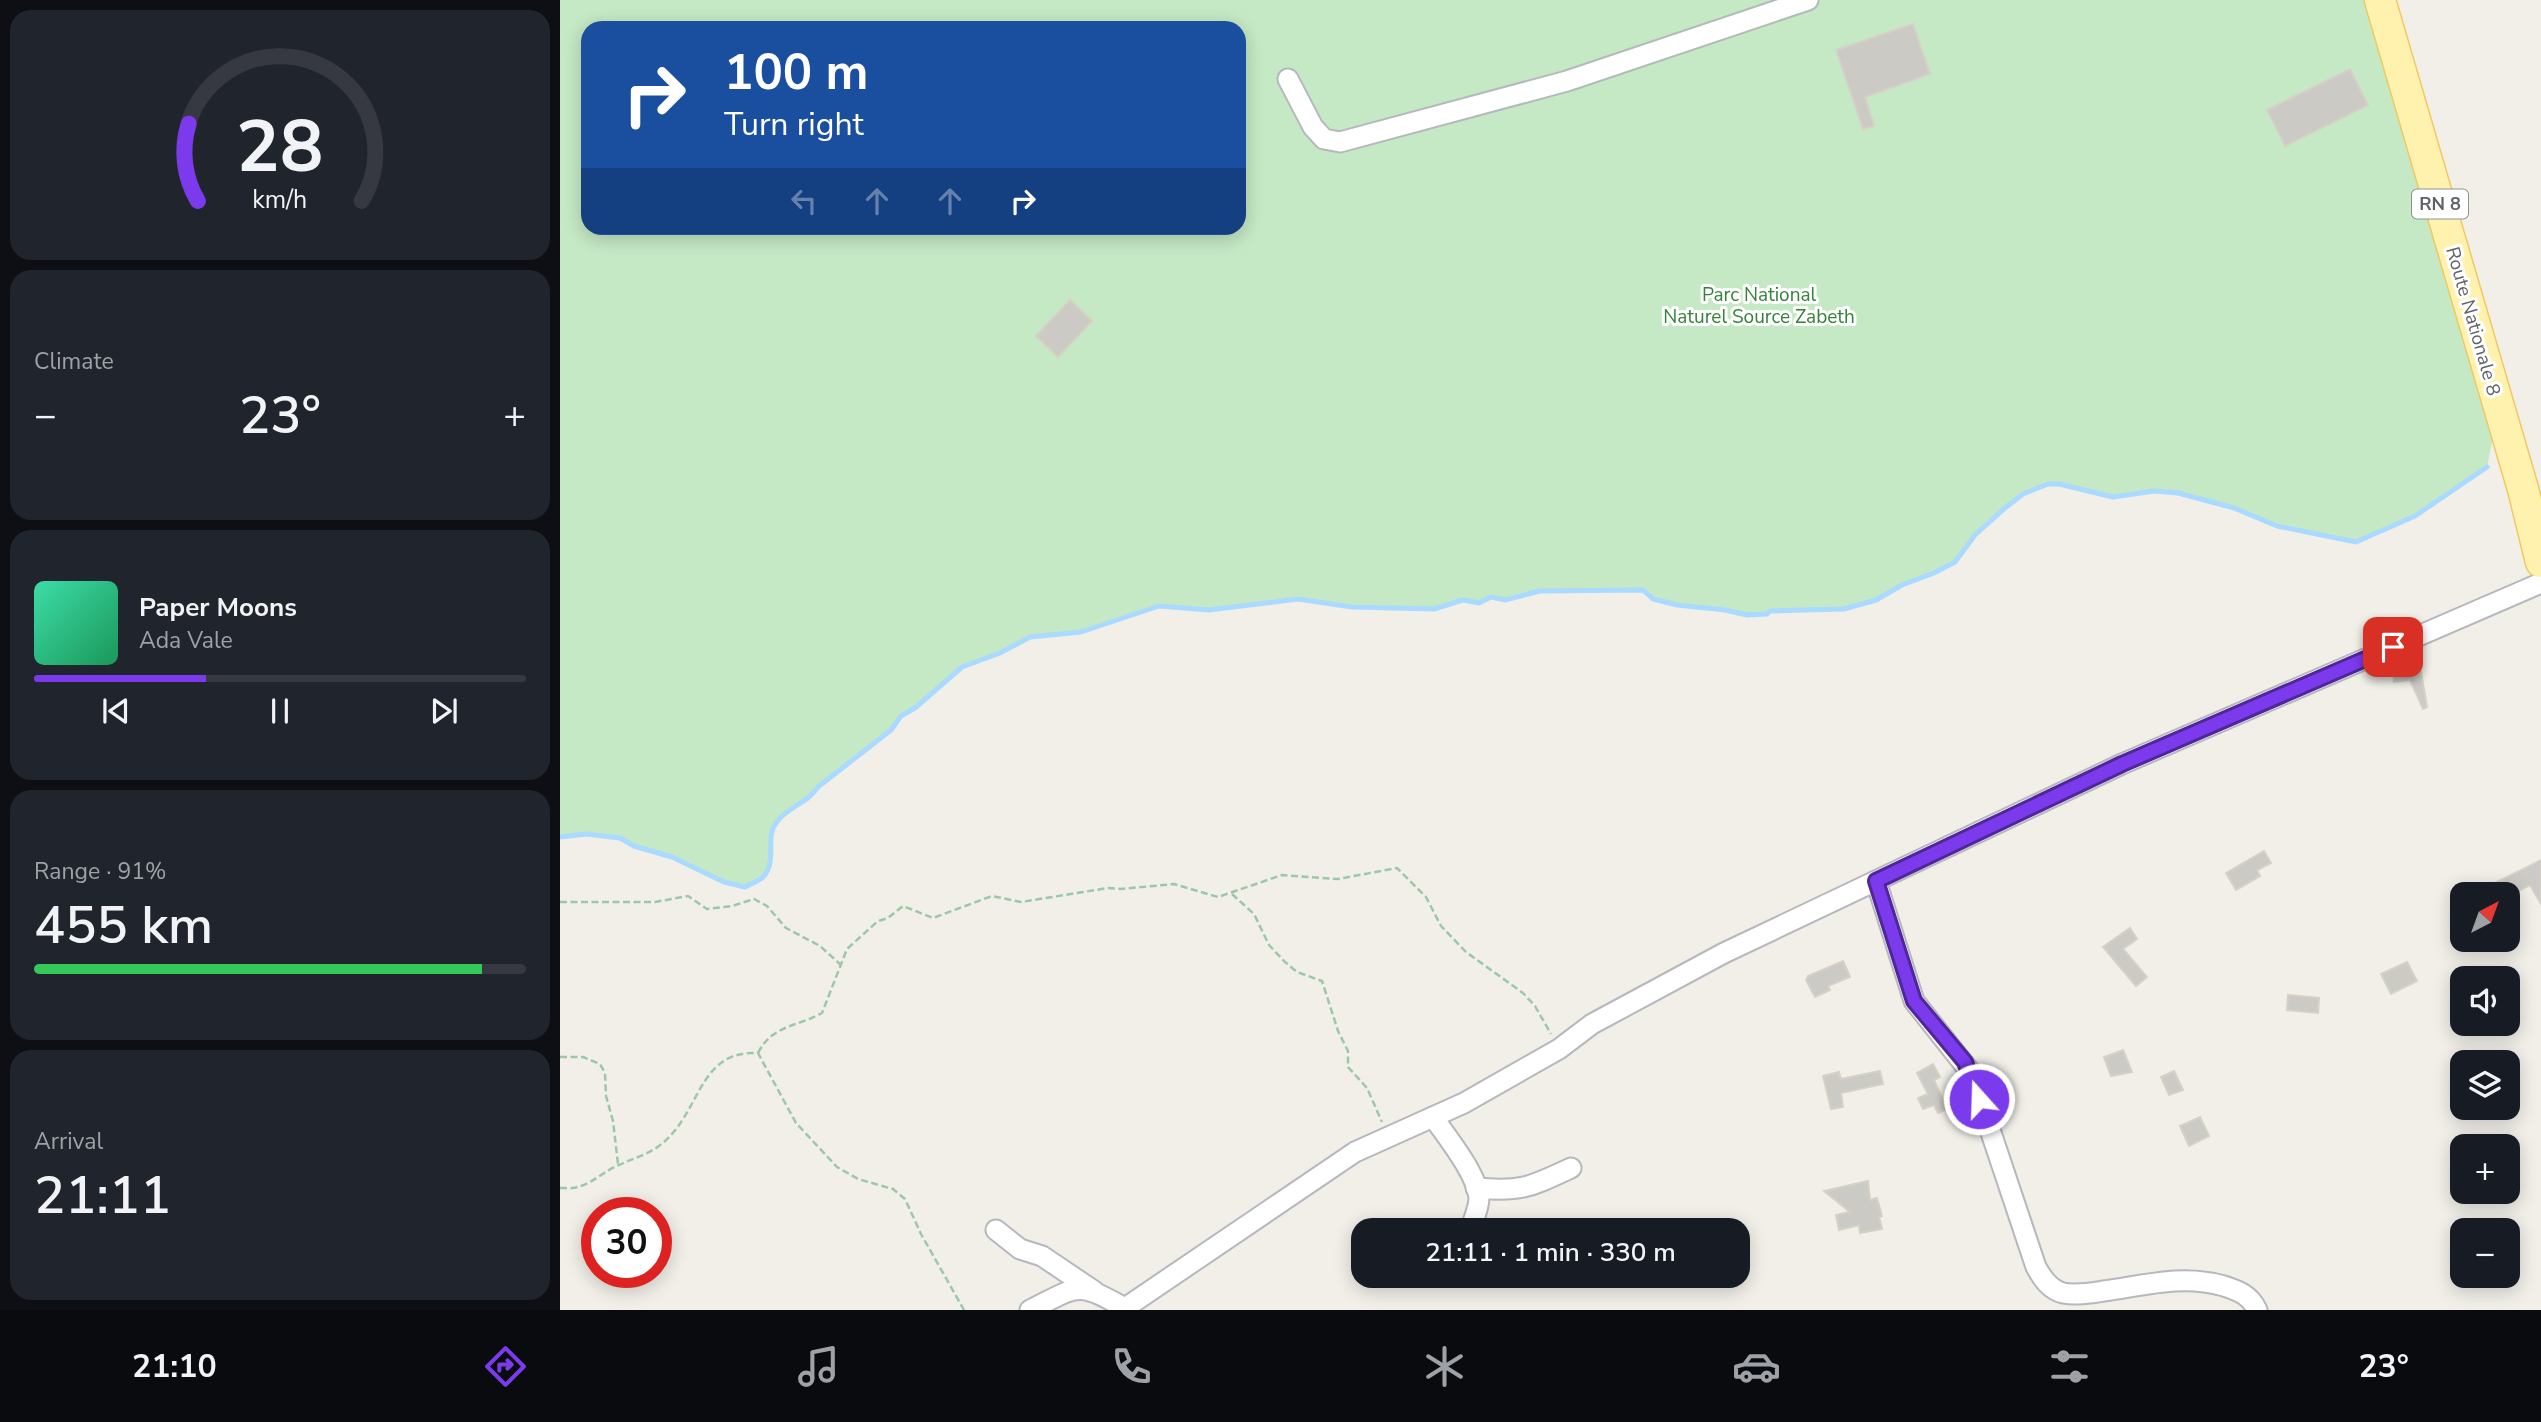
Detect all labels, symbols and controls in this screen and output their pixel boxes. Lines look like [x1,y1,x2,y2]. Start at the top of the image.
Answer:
text: 100 m [724,39,868,106]
icon: right [609,49,700,140]
text: 28 [236,97,324,197]
text: Turn right [724,103,864,146]
icon: left [785,182,823,220]
icon: ahead [858,182,896,220]
icon: ahead [931,182,969,220]
icon: right [1004,182,1042,220]
text: km/h [252,183,308,217]
road number: RN 8 [2412,190,2468,218]
street label: Route Nationale 8 [2439,244,2507,399]
park label: Parc National Naturel Source Zabeth [1663,282,1855,330]
text: Climate [34,346,114,377]
text: 23° [239,380,321,451]
text: − [34,390,57,441]
text: + [503,390,526,441]
text: Paper Moons [139,590,297,625]
pin [2363,617,2423,677]
text: Ada Vale [139,625,233,656]
icon: arrive [2374,628,2412,666]
icon: previous [97,692,135,730]
icon: pause [261,692,299,730]
icon: next [425,692,463,730]
text: Range · 91% [34,856,166,887]
north arrow [2450,882,2520,952]
map controls [2450,882,2520,1288]
text: 455 km [34,890,213,961]
button: sound [2450,966,2520,1036]
button: layers [2450,1050,2520,1120]
position arrow [1942,1062,2016,1136]
text: Arrival [34,1126,103,1157]
button: + [2450,1134,2520,1204]
text: 21:11 [34,1160,171,1231]
speed limit sign: 30 [581,1197,672,1288]
button: − [2450,1218,2520,1288]
text: 21:11 · 1 min · 330 m [1425,1235,1676,1270]
icon: directions [481,1342,530,1391]
icon: music [794,1342,843,1391]
icon: phone [1107,1342,1156,1391]
icon: climate [1420,1342,1469,1391]
icon: car [1732,1342,1781,1391]
icon: filters [2045,1342,2094,1391]
text: 21:10 [132,1345,217,1388]
text: 23° [2358,1345,2409,1388]

